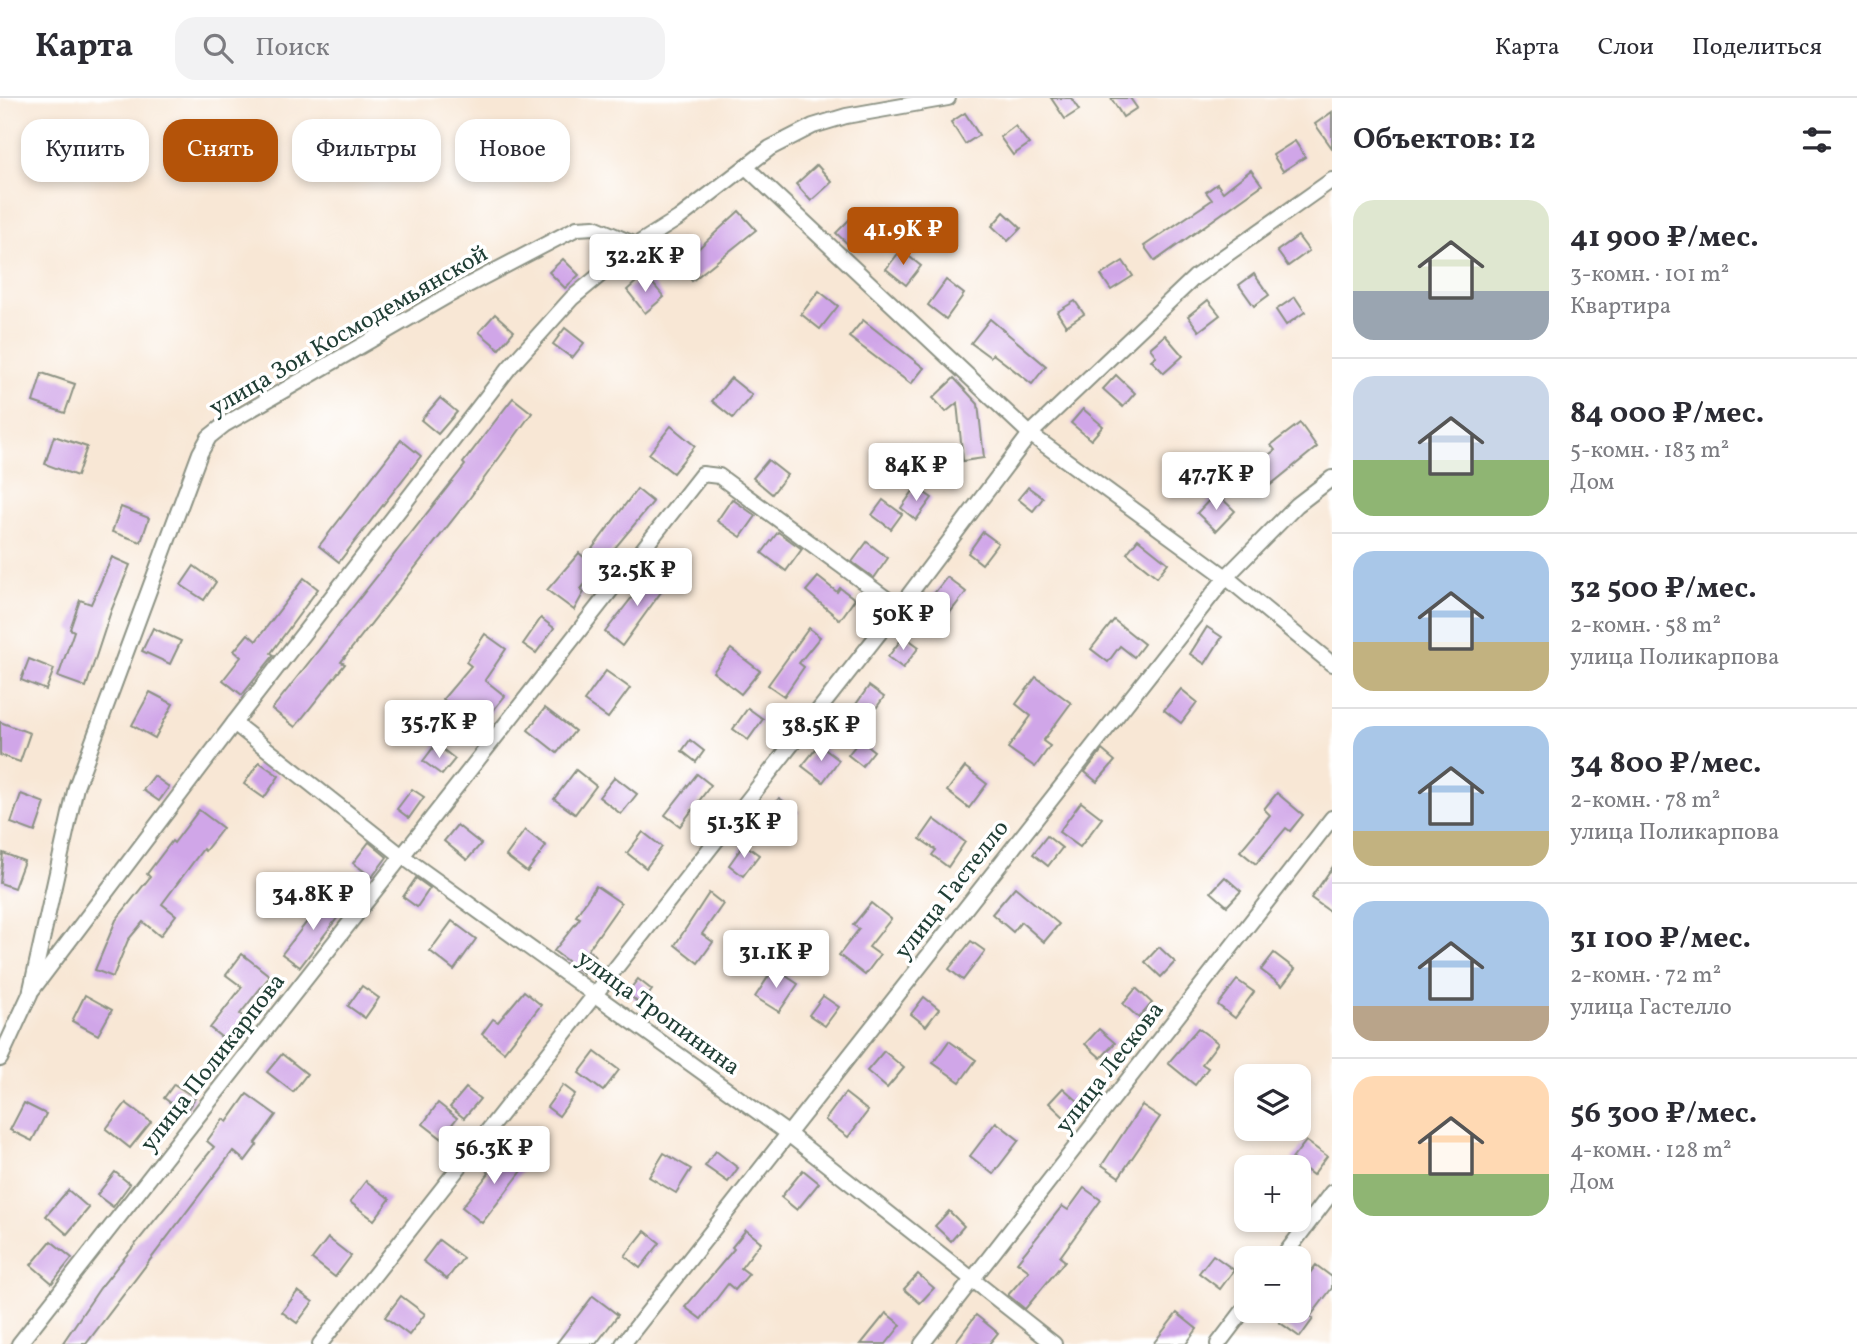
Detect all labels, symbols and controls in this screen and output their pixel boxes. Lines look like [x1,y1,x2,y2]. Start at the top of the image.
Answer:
search box [175,17,665,80]
text: Карта [35,25,133,71]
icon: search [199,29,237,67]
text: Поиск [255,30,330,66]
text: Карта [1495,31,1560,65]
text: Слои [1598,31,1654,65]
text: Поделиться [1692,31,1822,65]
chip: Купить [21,119,149,182]
chip: Снять [163,119,278,182]
chip: Фильтры [292,119,441,182]
chip: Новое [455,119,570,182]
text: Объектов: 12 [1353,119,1536,161]
icon: filters [1798,121,1836,159]
pin: 41.9K ₽ [838,208,968,267]
text: 41.9K ₽ [863,214,943,246]
text: 41 900 ₽/мес. [1570,217,1759,259]
icon: home [1409,228,1493,312]
pin: 32.2K ₽ [580,234,710,294]
street label: улица Зои Космодемьянской [203,238,495,426]
text: 32.2K ₽ [605,241,685,273]
text: 3-комн. · 101 m² [1570,259,1729,291]
text: Квартира [1570,291,1671,323]
text: 84 000 ₽/мес. [1570,393,1764,435]
icon: home [1409,404,1493,488]
text: 5-комн. · 183 m² [1570,435,1729,467]
pin: 84K ₽ [867,444,965,503]
text: 84K ₽ [885,450,947,482]
pin: 47.7K ₽ [1151,452,1281,512]
text: 47.7K ₽ [1178,459,1254,491]
text: Дом [1570,467,1614,499]
pin: 32.5K ₽ [572,548,702,608]
text: 32.5K ₽ [598,555,676,587]
text: 32 500 ₽/мес. [1570,568,1757,610]
icon: home [1409,579,1493,663]
pin: 50K ₽ [854,592,952,652]
text: 50K ₽ [872,599,934,631]
text: 2-комн. · 58 m² [1570,610,1721,642]
text: улица Поликарпова [1570,642,1779,674]
pin: 35.7K ₽ [374,700,504,760]
pin: 38.5K ₽ [756,704,886,763]
text: 35.7K ₽ [401,707,477,739]
text: 38.5K ₽ [782,710,860,742]
text: 34 800 ₽/мес. [1570,743,1761,785]
icon: home [1409,754,1493,838]
text: 2-комн. · 78 m² [1570,785,1720,817]
pin: 51.3K ₽ [679,800,809,860]
text: 51.3K ₽ [706,807,782,839]
street label: улица Гастелло [887,813,1018,967]
text: улица Поликарпова [1570,817,1779,849]
pin: 34.8K ₽ [248,872,378,932]
text: 34.8K ₽ [272,879,354,911]
text: 31 100 ₽/мес. [1570,918,1751,960]
icon: home [1409,929,1493,1013]
pin: 31.1K ₽ [711,930,841,990]
text: 31.1K ₽ [739,937,813,969]
street label: улица Тропинина [569,943,747,1085]
text: 2-комн. · 72 m² [1570,960,1721,992]
street label: улица Поликарпова [133,967,294,1160]
text: улица Гастелло [1570,992,1732,1024]
street label: улица Лескова [1048,995,1173,1141]
map controls [1234,1064,1311,1323]
button: layers [1234,1064,1311,1141]
text: 56 300 ₽/мес. [1570,1093,1757,1135]
icon: home [1409,1104,1493,1188]
pin: 56.3K ₽ [429,1126,559,1186]
text: 56.3K ₽ [455,1133,533,1165]
text: 4-комн. · 128 m² [1570,1135,1732,1167]
button: + [1234,1155,1311,1232]
text: Дом [1570,1167,1614,1199]
button: − [1234,1246,1311,1323]

